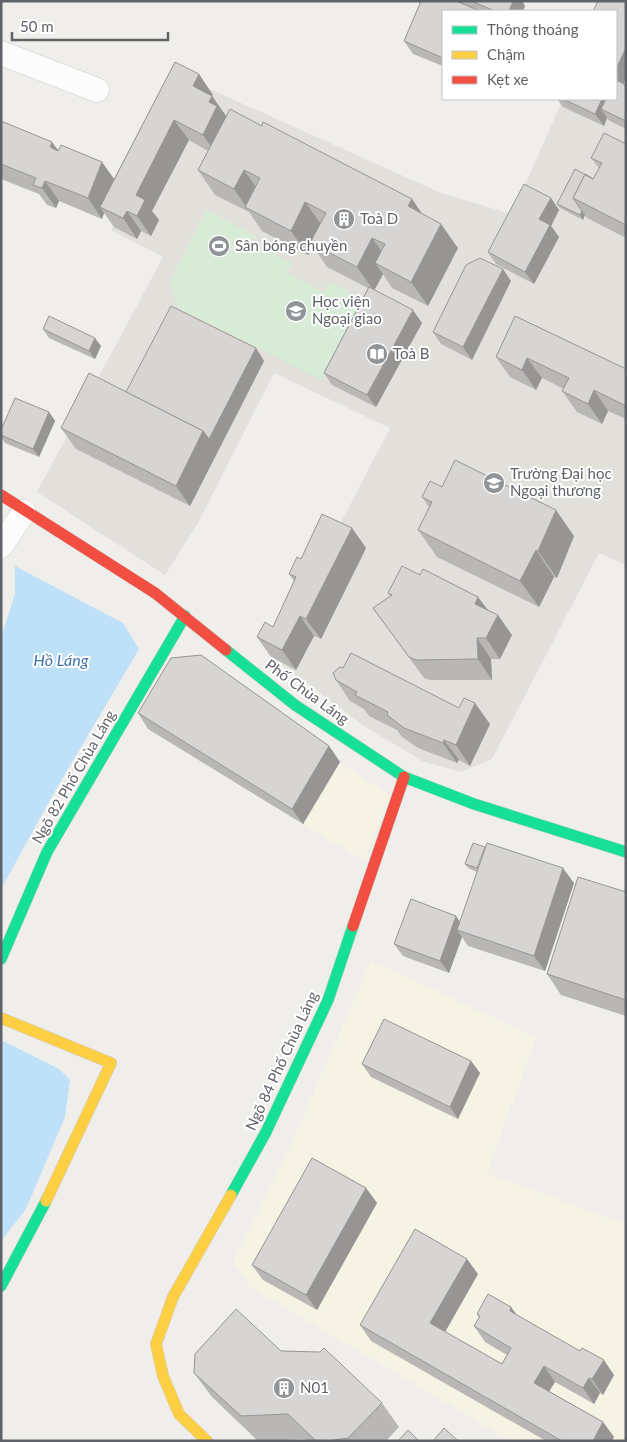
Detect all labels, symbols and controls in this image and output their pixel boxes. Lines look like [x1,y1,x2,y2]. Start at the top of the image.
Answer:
scale bar [12,10,169,42]
legend [442,10,617,100]
text: 50 m [20,17,54,35]
text: Thông thoáng [487,20,579,38]
text: Chậm [487,45,525,63]
text: Kẹt xe [487,70,529,88]
building icon: Toà D [332,207,356,231]
place label: Toà D [360,209,398,227]
sports icon: Sân bóng chuyền [207,234,231,258]
place label: Sân bóng chuyền [235,236,347,254]
place label: Học viện Ngoại giao [312,292,382,327]
school or university icon: Học viện Ngoại giao [284,299,308,323]
library icon: Toà B [365,342,389,366]
place label: Toà B [393,344,430,362]
place label: Trường Đại học Ngoại thương [510,464,612,499]
school or university icon: Trường Đại học Ngoại thương [482,471,506,495]
water label: Hồ Láng [34,650,89,669]
street label: Phố Chùa Láng [262,655,353,728]
street label: Ngõ 82 Phố Chùa Láng [27,706,119,847]
street label: Ngõ 84 Phố Chùa Láng [241,988,321,1133]
building icon: N01 [272,1376,296,1400]
place label: N01 [300,1378,329,1396]

